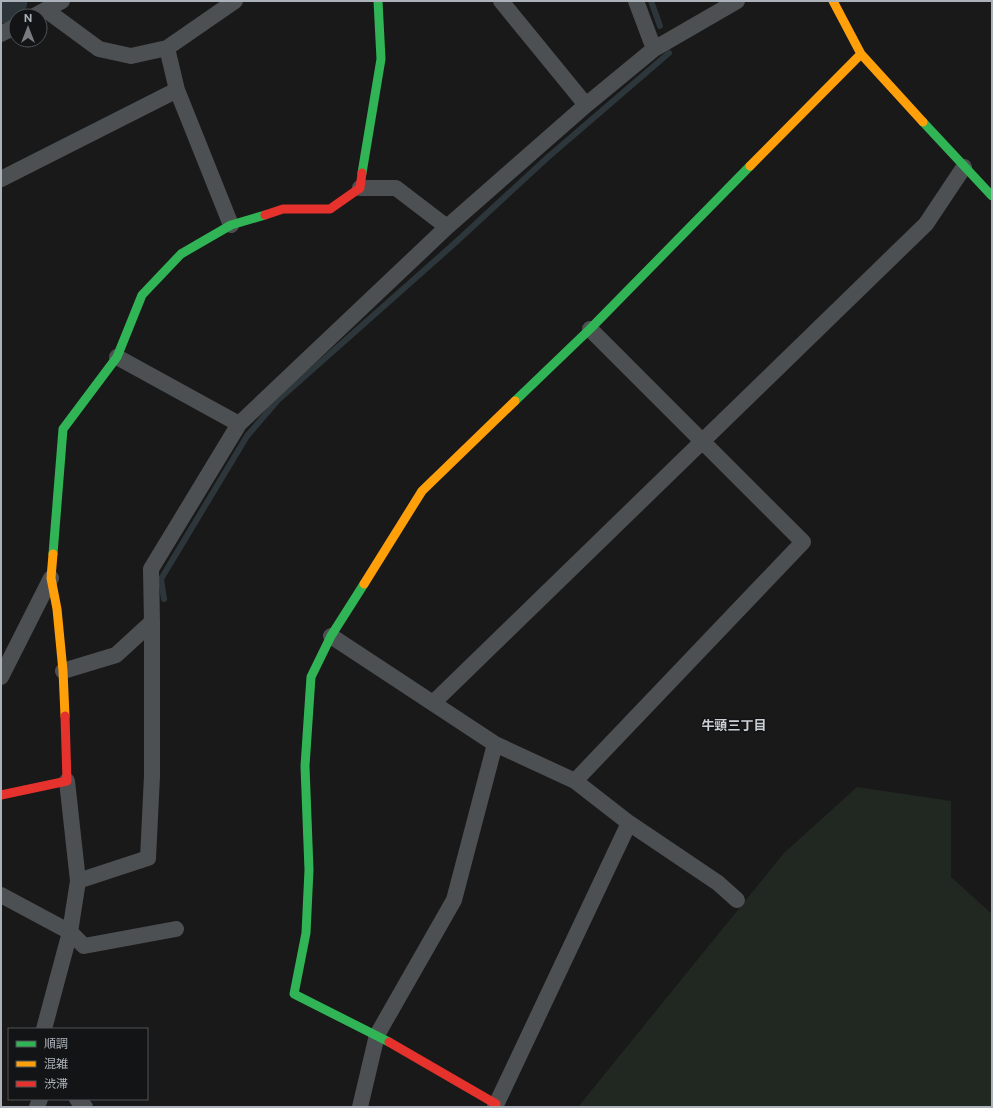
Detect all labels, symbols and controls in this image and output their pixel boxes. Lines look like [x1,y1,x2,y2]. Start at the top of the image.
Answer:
north arrow [8,8,48,48]
text: N [24,12,32,24]
district label: 牛頸三丁目 [701,718,767,733]
legend [8,1028,148,1100]
text: 順調 [44,1037,68,1051]
text: 混雑 [44,1057,68,1071]
text: 渋滞 [44,1077,68,1091]

